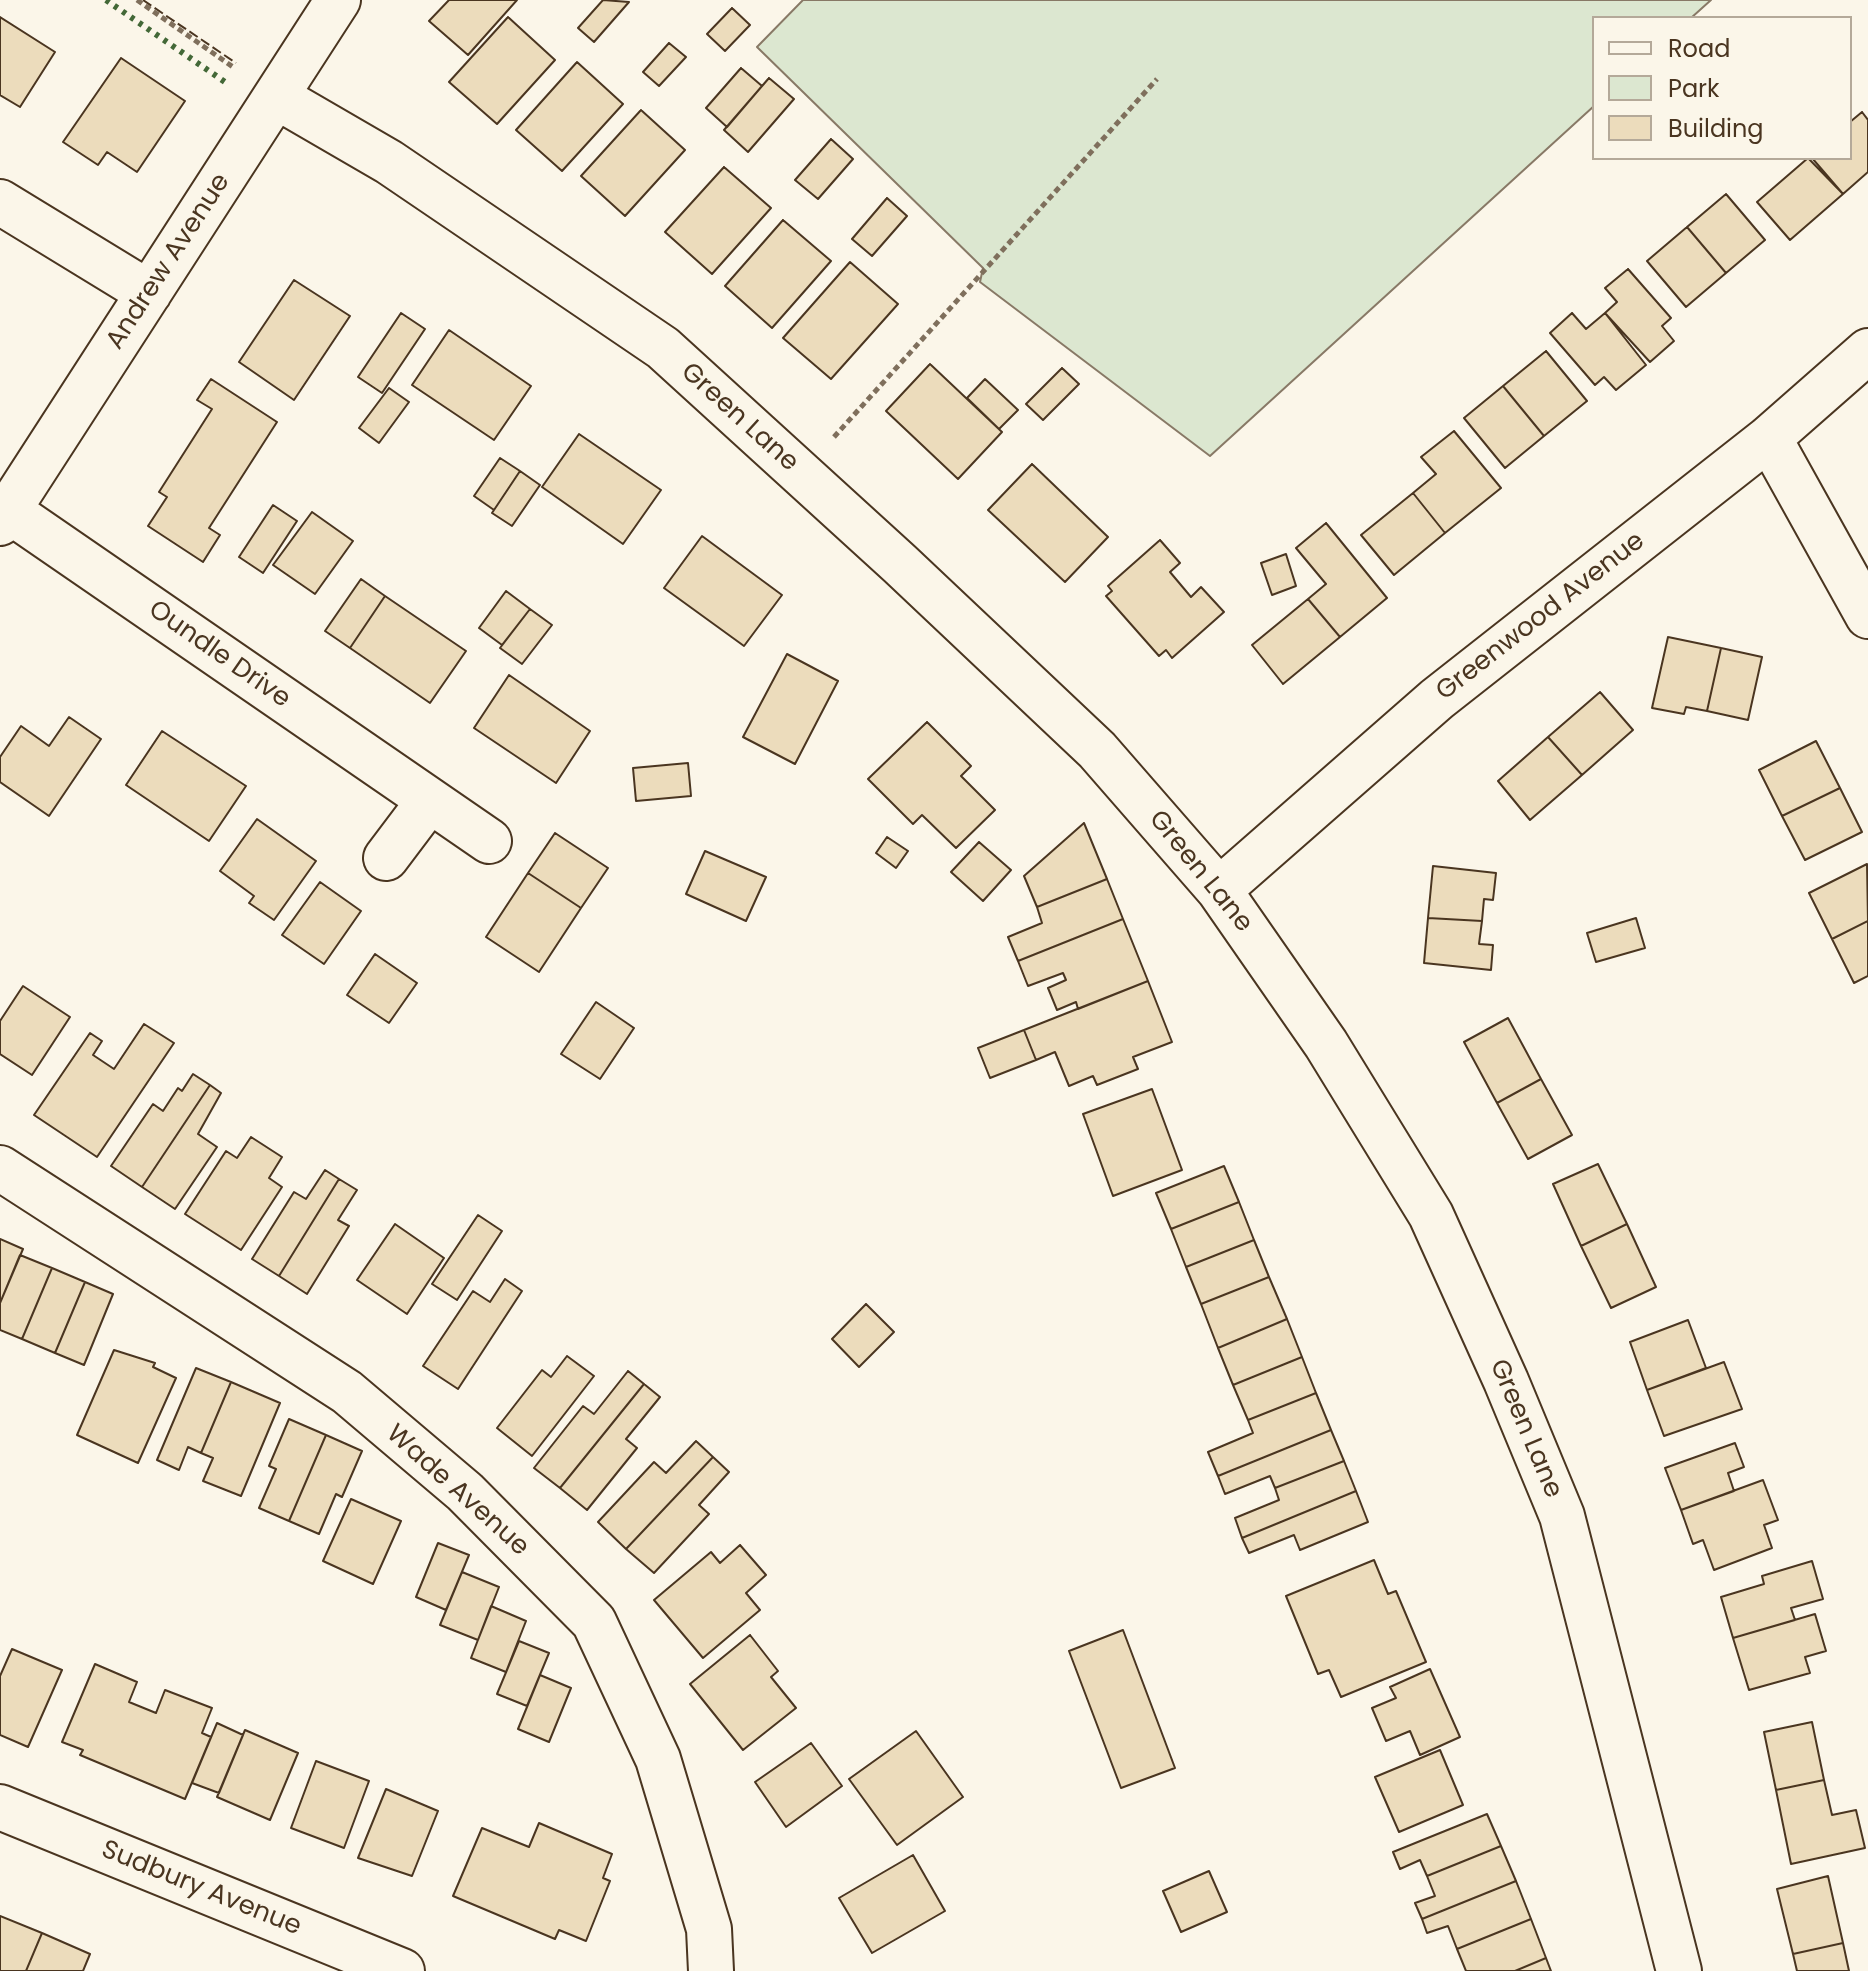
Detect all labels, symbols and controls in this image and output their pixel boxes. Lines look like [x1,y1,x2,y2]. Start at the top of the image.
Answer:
legend [1592,16,1852,160]
text: Road [1668,32,1730,65]
text: Park [1668,72,1719,105]
text: Building [1668,112,1764,145]
street label: Andrew Avenue [101,168,237,356]
street label: Green Lane [674,357,804,479]
street label: Greenwood Avenue [1431,526,1651,708]
street label: Oundle Drive [142,595,296,715]
street label: Green Lane [1142,805,1258,939]
street label: Green Lane [1482,1355,1568,1503]
street label: Wade Avenue [379,1419,535,1563]
street label: Sudbury Avenue [97,1835,305,1943]

